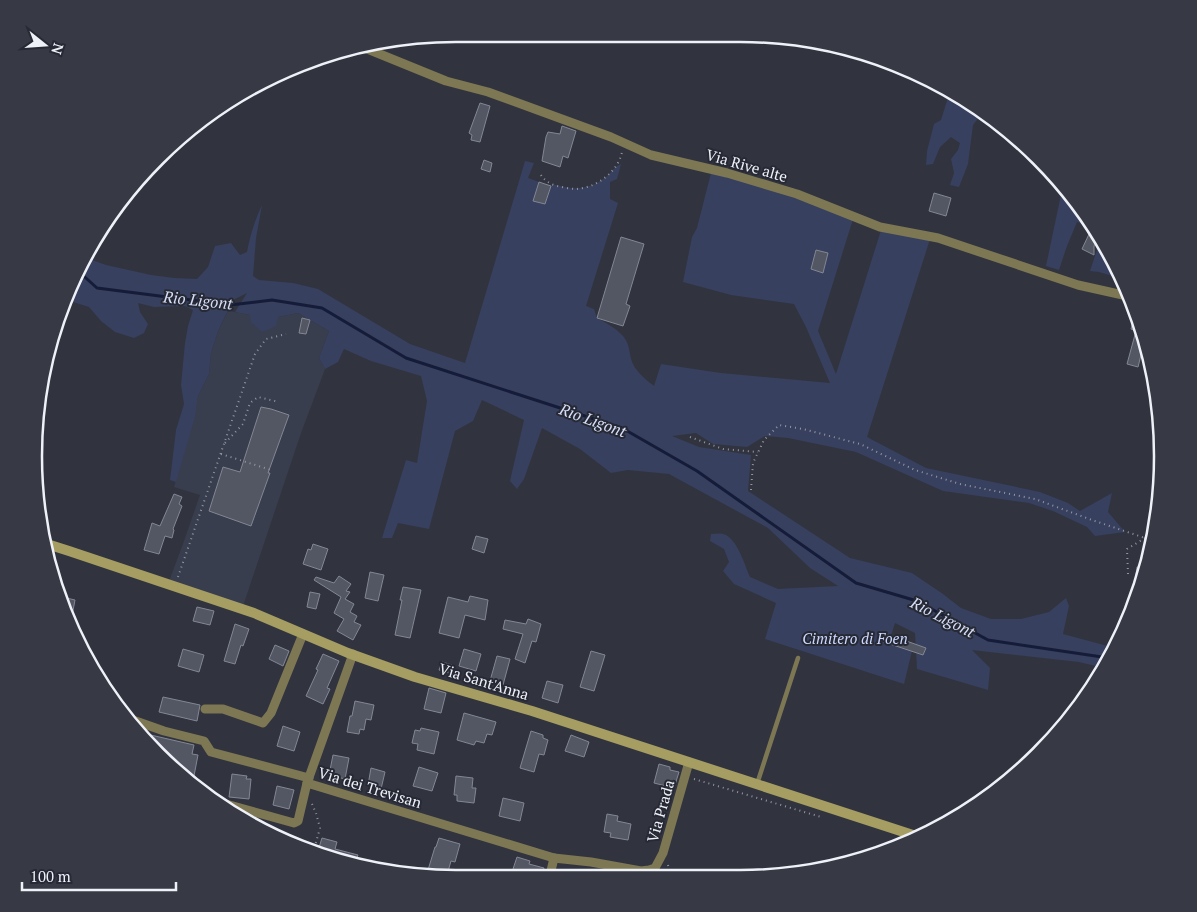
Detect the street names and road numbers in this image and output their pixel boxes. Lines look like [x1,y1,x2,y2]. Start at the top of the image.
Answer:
street label: Via Rive alte [704,144,790,186]
street label: Via Sant'Anna [437,658,532,704]
street label: Via dei Trevisan [316,762,424,812]
street label: Via Prada [642,777,679,845]

